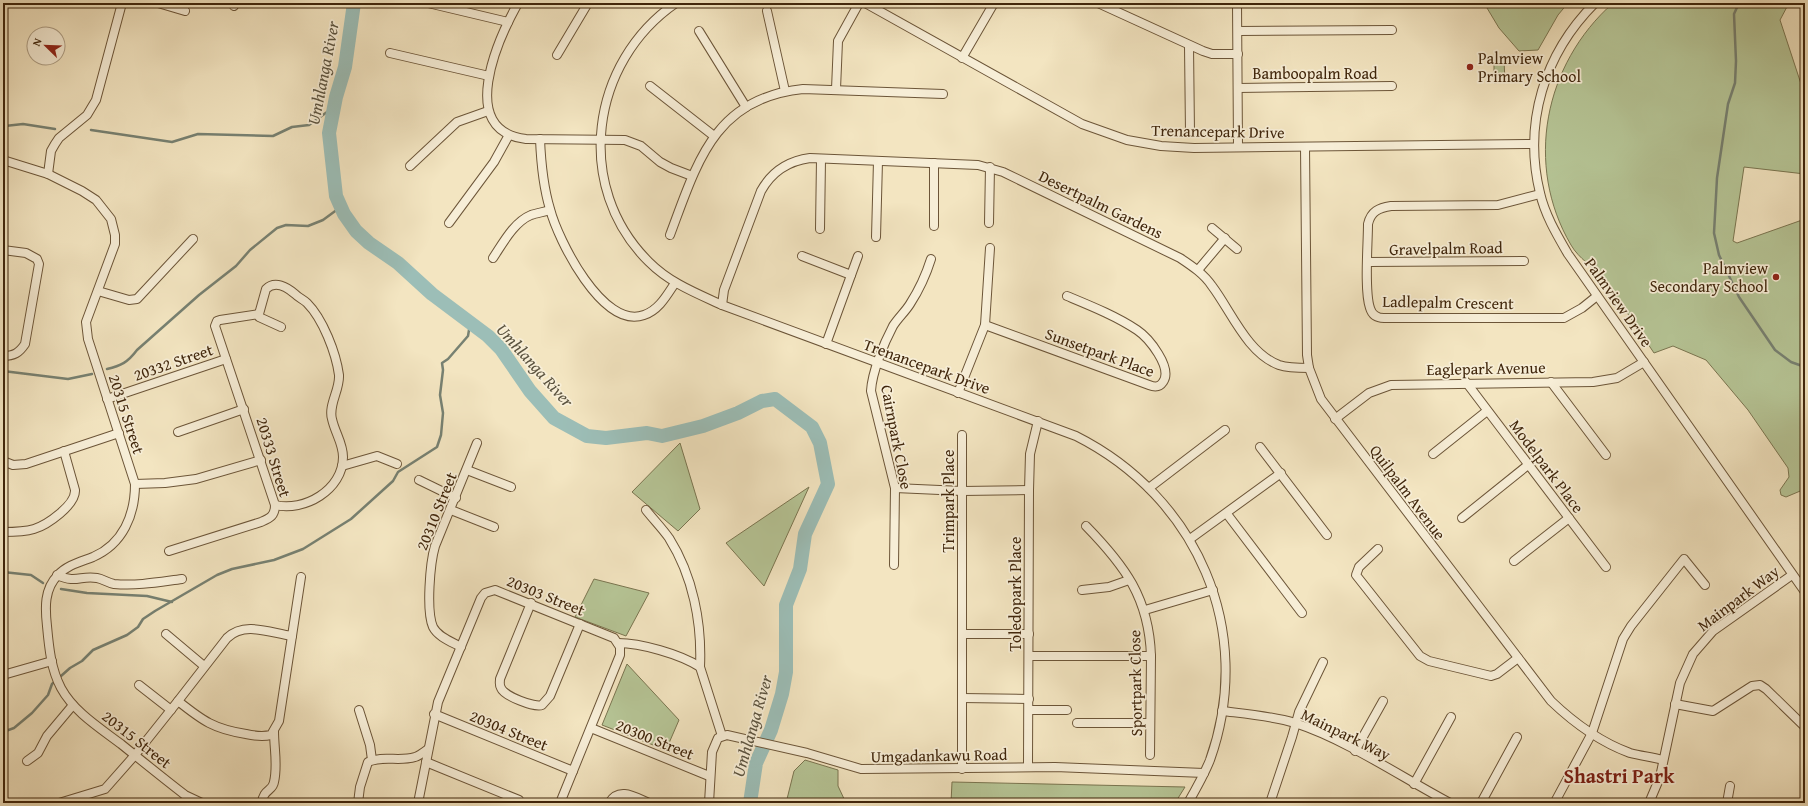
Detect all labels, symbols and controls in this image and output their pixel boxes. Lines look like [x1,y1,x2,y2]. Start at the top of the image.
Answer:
water label: Umhlanga River [300,18,345,127]
north arrow [26,26,66,66]
text: N [28,35,46,49]
place label: Palmview Primary School [1478,46,1581,88]
street label: Bamboopalm Road [1252,61,1378,85]
marker: Palmview Primary School [1465,62,1475,72]
street label: Trenancepark Drive [1151,118,1285,144]
street label: Desertpalm Gardens [1035,164,1167,244]
street label: Gravelpalm Road [1389,235,1503,261]
street label: Palmview Drive [1579,252,1659,352]
place label: Palmview Secondary School [1650,256,1769,298]
marker: Palmview Secondary School [1771,272,1781,282]
street label: Ladlepalm Crescent [1382,289,1514,315]
water label: Umhlanga River [491,317,580,413]
street label: Sunsetpark Place [1042,321,1158,383]
street label: Trenancepark Drive [860,332,994,400]
street label: 20332 Street [130,337,216,387]
street label: Eaglepark Avenue [1426,355,1546,381]
street label: 20315 Street [103,371,151,457]
street label: Cairnpark Close [875,383,919,491]
street label: 20333 Street [250,414,298,500]
street label: Modelpark Place [1504,414,1590,518]
street label: Quilpalm Avenue [1364,439,1452,545]
street label: Trimpark Place [936,450,960,552]
street label: 20310 Street [409,468,463,554]
street label: Toledopark Place [1003,537,1027,651]
street label: Mainpark Way [1692,559,1784,637]
street label: 20303 Street [503,568,589,622]
street label: Sportpark Close [1122,630,1148,736]
water label: Umhlanga River [725,671,778,780]
street label: Mainpark Way [1297,702,1395,766]
street label: 20304 Street [466,703,552,757]
street label: 20315 Street [97,704,177,774]
street label: 20300 Street [612,712,698,766]
street label: Umgadankawu Road [870,742,1008,768]
district label: Shastri Park [1564,761,1675,790]

